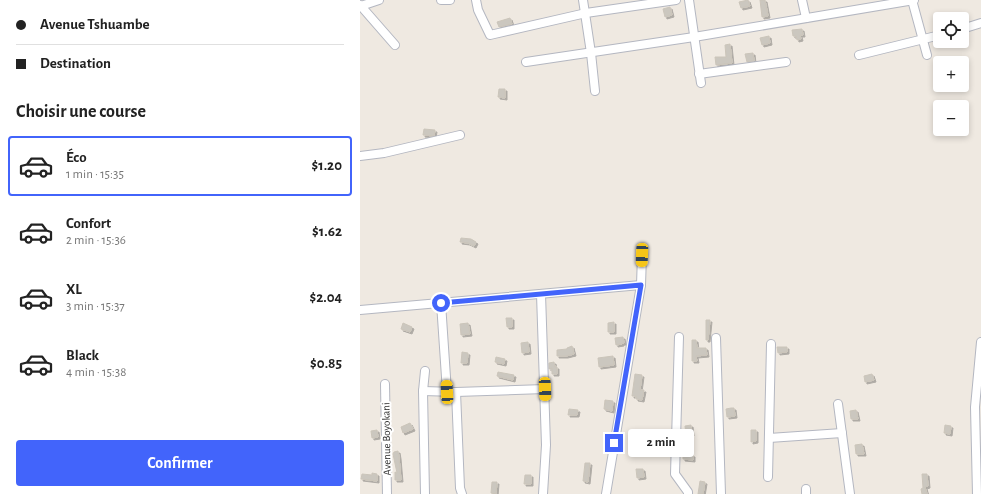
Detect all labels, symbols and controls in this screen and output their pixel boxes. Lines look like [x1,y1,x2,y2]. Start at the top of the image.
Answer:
map controls [933,12,969,136]
button: locate [933,12,969,48]
text: Avenue Tshuambe [40,17,150,32]
text: Destination [40,56,111,71]
button: + [933,56,969,92]
button: − [933,100,969,136]
text: Choisir une course [16,103,146,121]
icon: car [18,148,54,184]
text: Éco [66,150,87,165]
text: $1.20 [312,158,342,173]
text: 1 min · 15:35 [66,168,124,181]
icon: car [18,214,54,250]
text: Confort [66,216,111,231]
text: $1.62 [312,224,342,239]
text: 2 min · 15:36 [66,234,126,247]
car [636,243,648,267]
icon: car [18,280,54,316]
text: XL [66,282,82,297]
text: $2.04 [309,290,342,305]
route start [432,294,450,312]
text: 3 min · 15:37 [66,300,125,313]
icon: car [18,346,54,382]
text: Black [66,348,99,363]
text: $0.85 [310,356,342,371]
text: 4 min · 15:38 [66,366,126,379]
car [539,377,551,401]
car [440,380,454,404]
street label: Avenue Boyokani [380,402,393,476]
callout: 2 min [628,429,694,457]
route end [605,434,623,452]
text: 2 min [647,436,675,449]
button: Confirmer [16,440,344,486]

